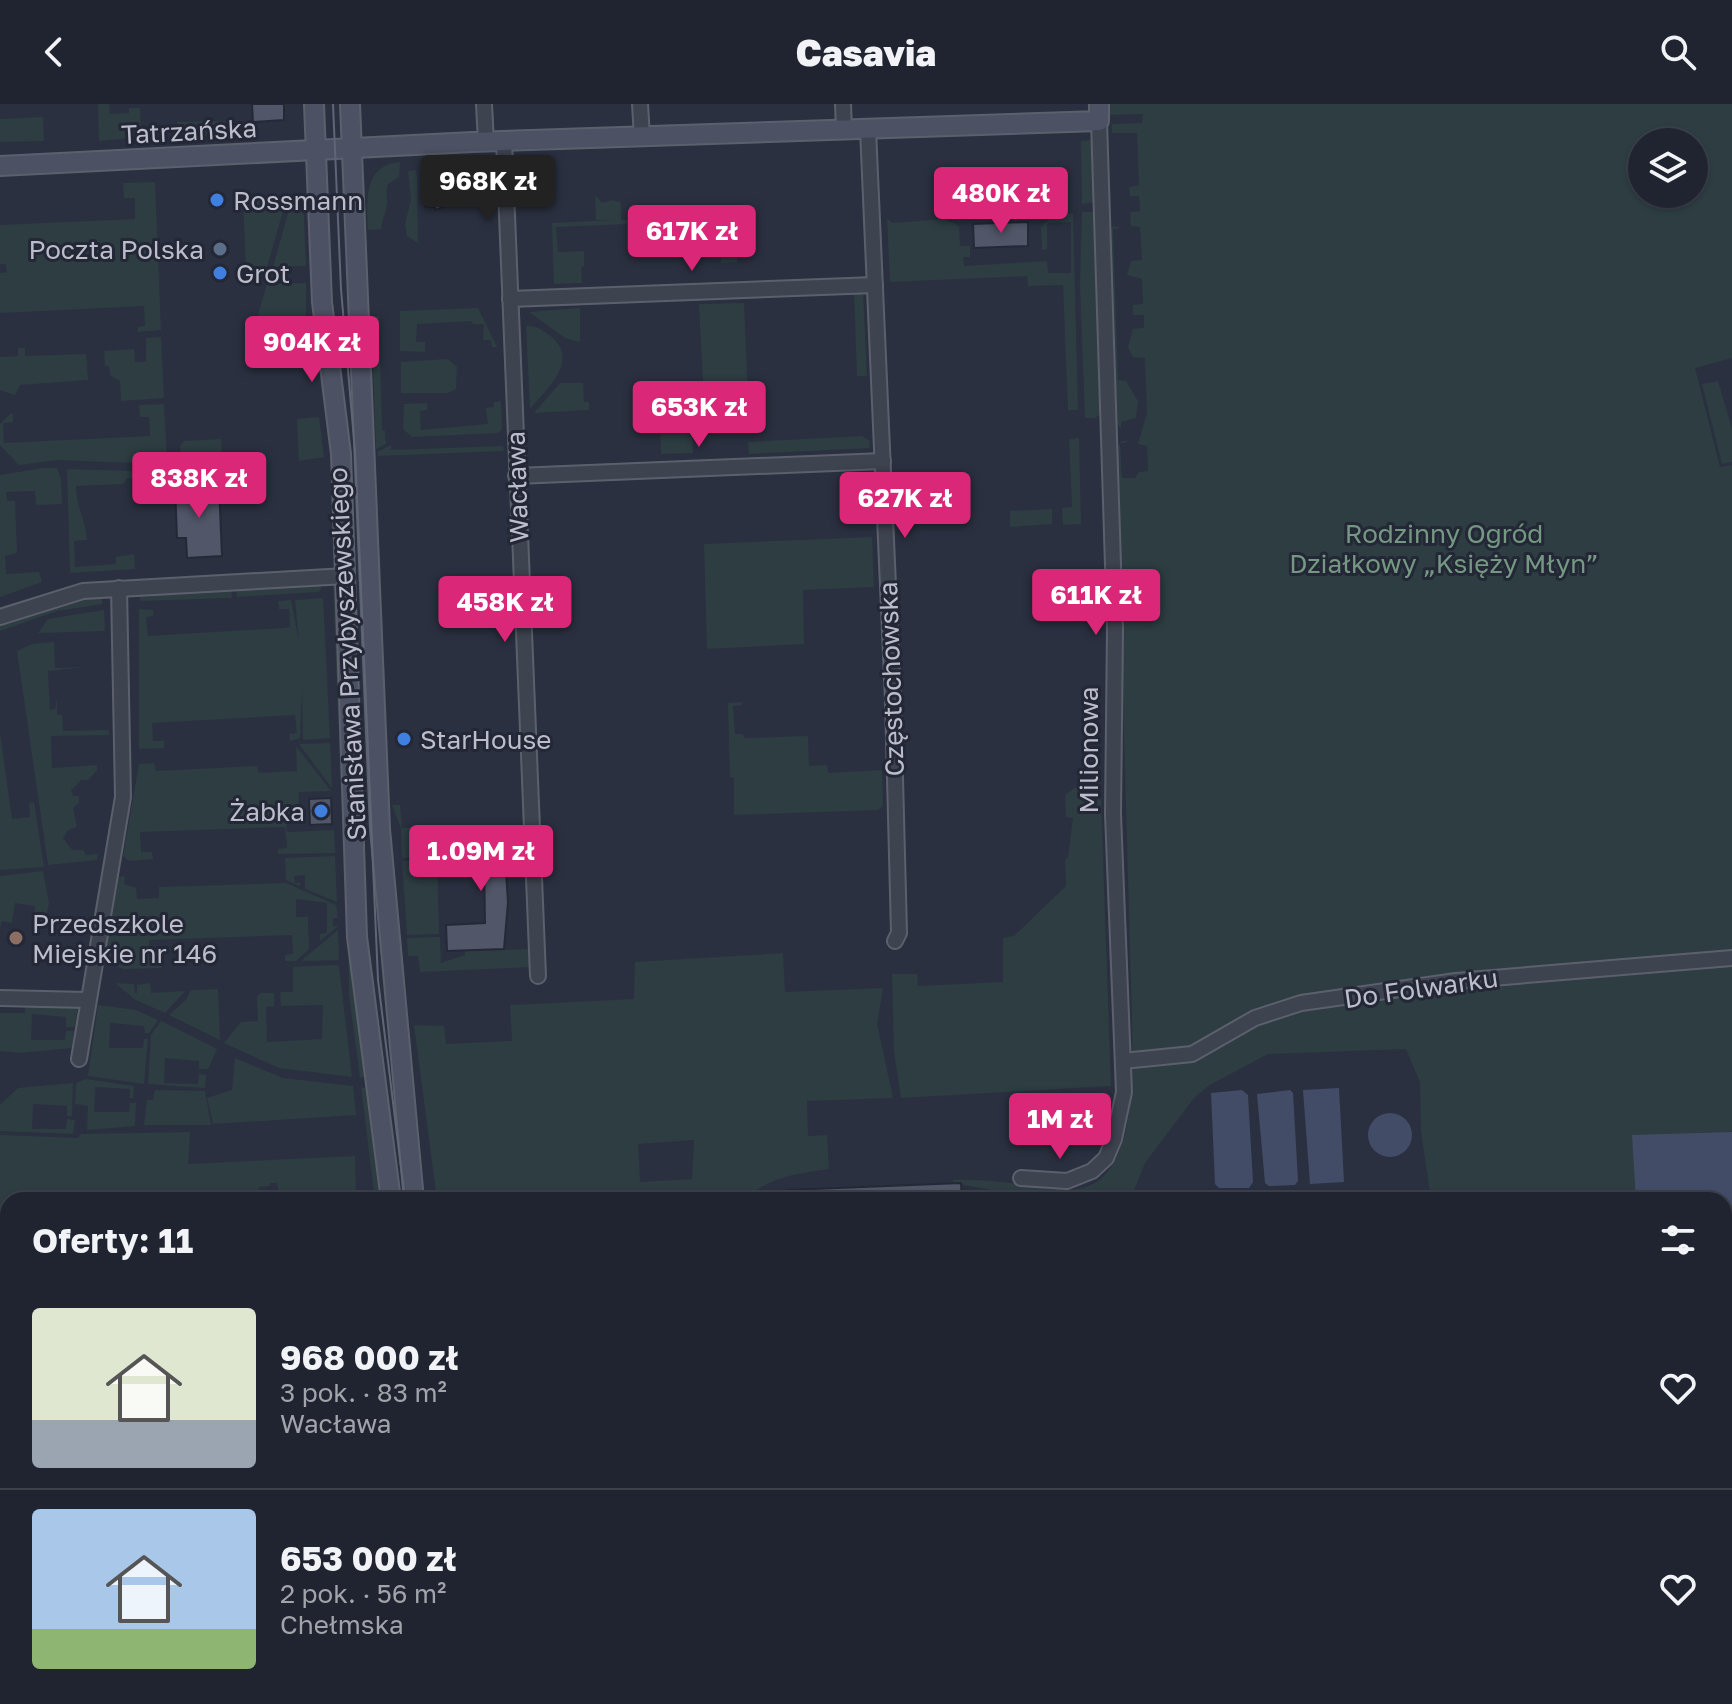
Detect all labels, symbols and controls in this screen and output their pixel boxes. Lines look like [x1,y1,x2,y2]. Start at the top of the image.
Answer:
icon: back [32,30,76,74]
icon: search [1656,30,1700,74]
text: Casavia [796,31,936,74]
street label: Tatrzańska [120,112,258,150]
map controls [1628,128,1708,208]
button: layers [1628,128,1708,208]
pin: 968K zł [414,155,562,223]
text: 968K zł [439,165,537,196]
pin: 480K zł [927,167,1075,235]
text: 480K zł [952,177,1050,208]
place label: Rossmann [233,185,363,216]
marker: Rossmann [208,191,226,209]
pin: 617K zł [618,205,766,273]
text: 617K zł [646,215,738,246]
place label: Poczta Polska [28,234,204,265]
marker: Poczta Polska [211,240,229,258]
place label: Grot [236,258,290,289]
marker: Grot [211,264,229,282]
pin: 904K zł [238,316,386,384]
text: 904K zł [263,326,361,357]
pin: 653K zł [625,381,773,449]
text: 653K zł [651,391,747,422]
street label: Wacława [500,431,534,543]
pin: 838K zł [125,452,273,520]
text: 838K zł [150,462,248,493]
street label: Stanisława Przybyszewskiego [322,467,372,841]
pin: 627K zł [831,472,979,540]
text: 627K zł [858,482,952,513]
park label: Rodzinny Ogród Działkowy „Księży Młyn” [1289,518,1599,579]
pin: 611K zł [1022,569,1170,637]
pin: 458K zł [431,576,579,644]
text: 611K zł [1050,579,1142,610]
street label: Częstochowska [872,581,910,777]
text: 458K zł [456,586,554,617]
street label: Milionowa [1073,687,1104,813]
place label: StarHouse [420,724,551,755]
marker: StarHouse [395,730,413,748]
place label: Żabka [230,796,305,827]
marker: Żabka [312,802,330,820]
pin: 1.09M zł [398,825,564,893]
text: 1.09M zł [427,835,535,866]
place label: Przedszkole Miejskie nr 146 [32,908,217,969]
marker: Przedszkole Miejskie nr 146 [7,929,25,947]
street label: Do Folwarku [1342,962,1500,1014]
pin: 1M zł [1004,1093,1116,1161]
text: 1M zł [1027,1103,1093,1134]
icon: filters [1656,1218,1700,1262]
text: Oferty: 11 [32,1220,193,1260]
text: 968 000 zł [280,1337,458,1377]
icon: home [96,1340,192,1436]
icon: heart [1656,1366,1700,1410]
text: 3 pok. · 83 m² [280,1377,447,1408]
text: Wacława [280,1408,392,1439]
text: 653 000 zł [280,1538,456,1578]
icon: home [96,1541,192,1637]
icon: heart [1656,1567,1700,1611]
text: 2 pok. · 56 m² [280,1578,446,1609]
text: Chełmska [280,1609,404,1640]

